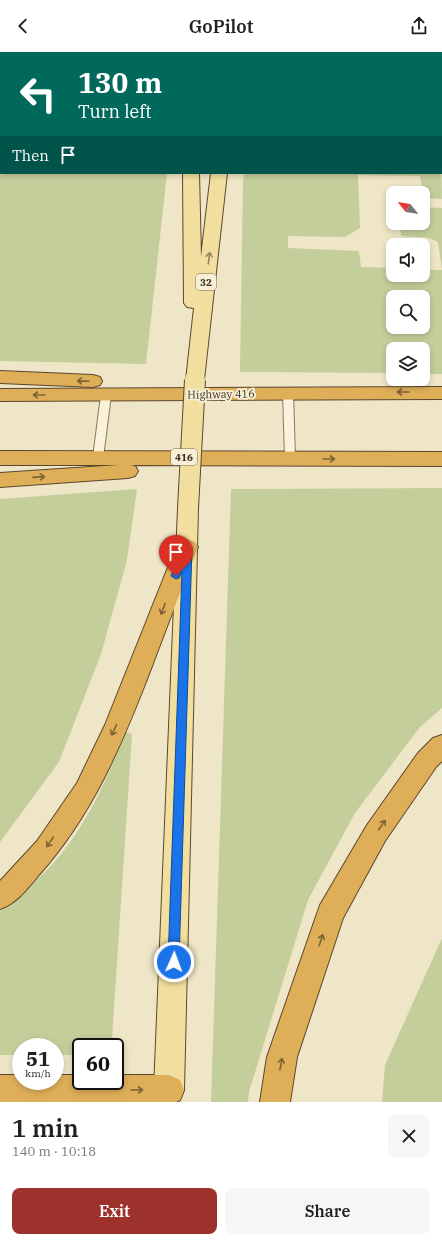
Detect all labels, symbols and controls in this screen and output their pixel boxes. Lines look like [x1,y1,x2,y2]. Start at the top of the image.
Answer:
icon: back [12,15,34,37]
text: GoPilot [189,15,253,38]
icon: share [408,15,430,37]
text: 130 m [78,64,162,101]
icon: left [12,68,64,120]
text: Turn left [78,100,152,123]
icon: arrive [57,144,79,166]
text: Then [12,146,49,165]
north arrow [386,186,430,230]
map controls [386,186,430,386]
button: sound [386,238,430,282]
one-way arrow [205,252,213,265]
road number: 32 [196,274,216,290]
button: search [386,290,430,334]
button: layers [386,342,430,386]
one-way arrow [77,377,90,384]
street label: Highway 416 [187,386,255,402]
one-way arrow [397,388,410,396]
one-way arrow [33,391,46,399]
road number: 416 [171,449,197,465]
one-way arrow [322,455,335,463]
one-way arrow [32,474,45,481]
pin [159,535,193,576]
icon: arrive [165,541,187,563]
one-way arrow [158,603,166,615]
one-way arrow [110,724,117,736]
one-way arrow [378,820,386,831]
one-way arrow [46,837,54,848]
one-way arrow [318,934,326,946]
position arrow [153,941,195,983]
speed limit sign: 60 [72,1038,124,1090]
text: 51 [26,1045,50,1072]
one-way arrow [278,1057,286,1070]
text: km/h [25,1067,51,1080]
one-way arrow [130,1086,143,1094]
text: 1 min [12,1112,79,1144]
button: close [388,1115,430,1157]
text: 140 m · 10:18 [12,1143,96,1160]
button: Exit [12,1188,217,1234]
button: Share [225,1188,430,1234]

